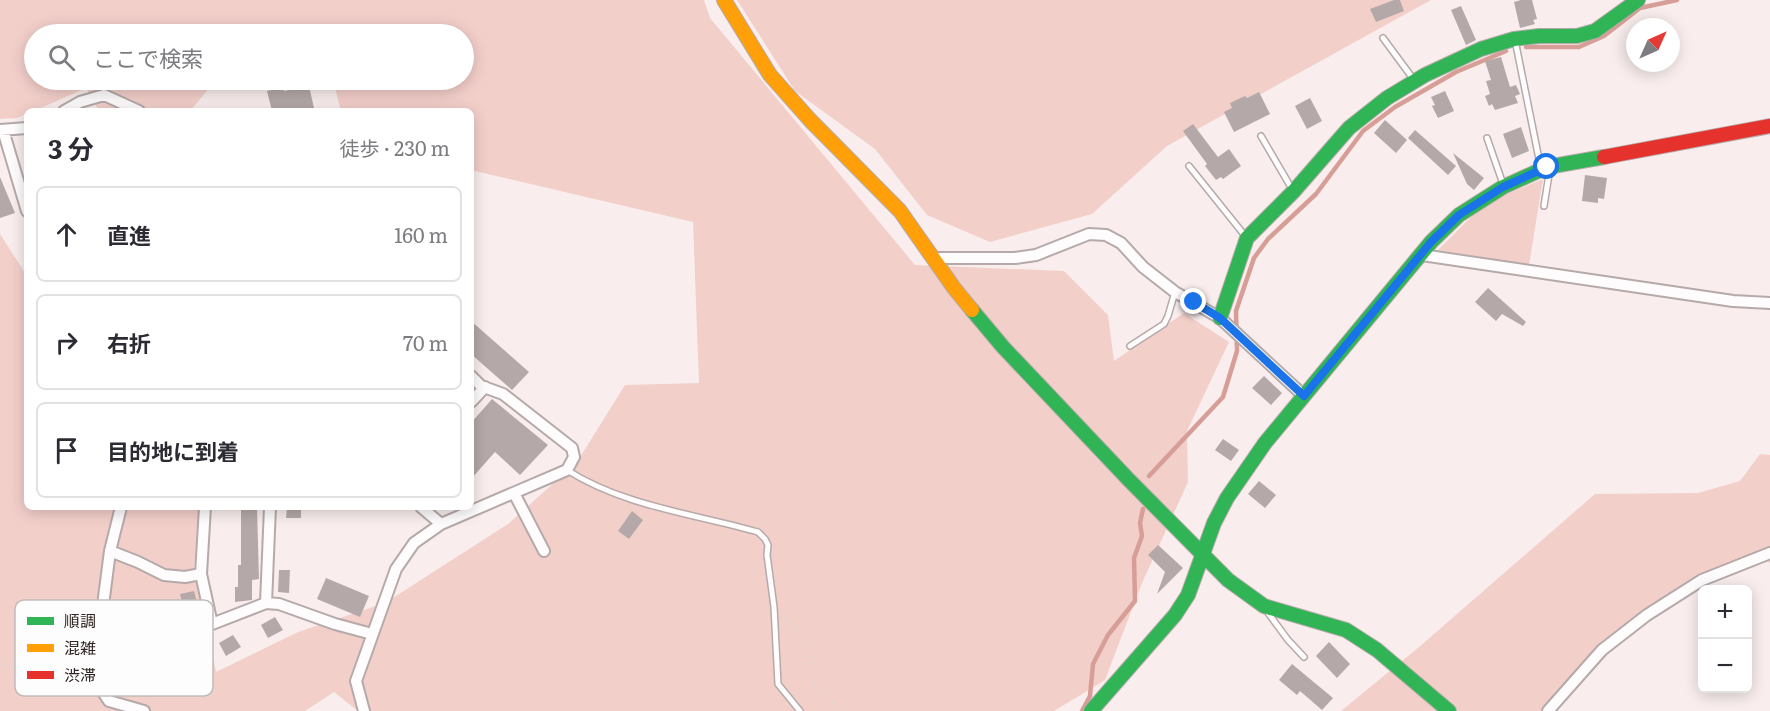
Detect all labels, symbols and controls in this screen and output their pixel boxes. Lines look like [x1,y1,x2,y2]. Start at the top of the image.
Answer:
north arrow [1626,18,1680,72]
search box [24,24,474,90]
icon: search [45,41,78,74]
text: ここで検索 [93,41,203,74]
text: 3 分 [48,128,94,167]
text: 徒歩 · 230 m [339,132,450,162]
route start [1533,153,1559,179]
icon: ahead [50,218,83,251]
text: 直進 [107,218,151,251]
text: 160 m [394,219,448,249]
route end [1180,288,1206,314]
icon: right [50,326,83,359]
text: 右折 [107,326,151,359]
text: 70 m [403,327,448,357]
icon: arrive [50,434,83,467]
text: 目的地に到着 [107,434,239,467]
map controls [1698,585,1752,693]
button: + [1698,585,1752,639]
legend [15,600,213,696]
text: 順調 [64,608,96,632]
text: 混雑 [64,635,96,659]
button: − [1698,639,1752,693]
text: 渋滞 [64,662,96,686]

